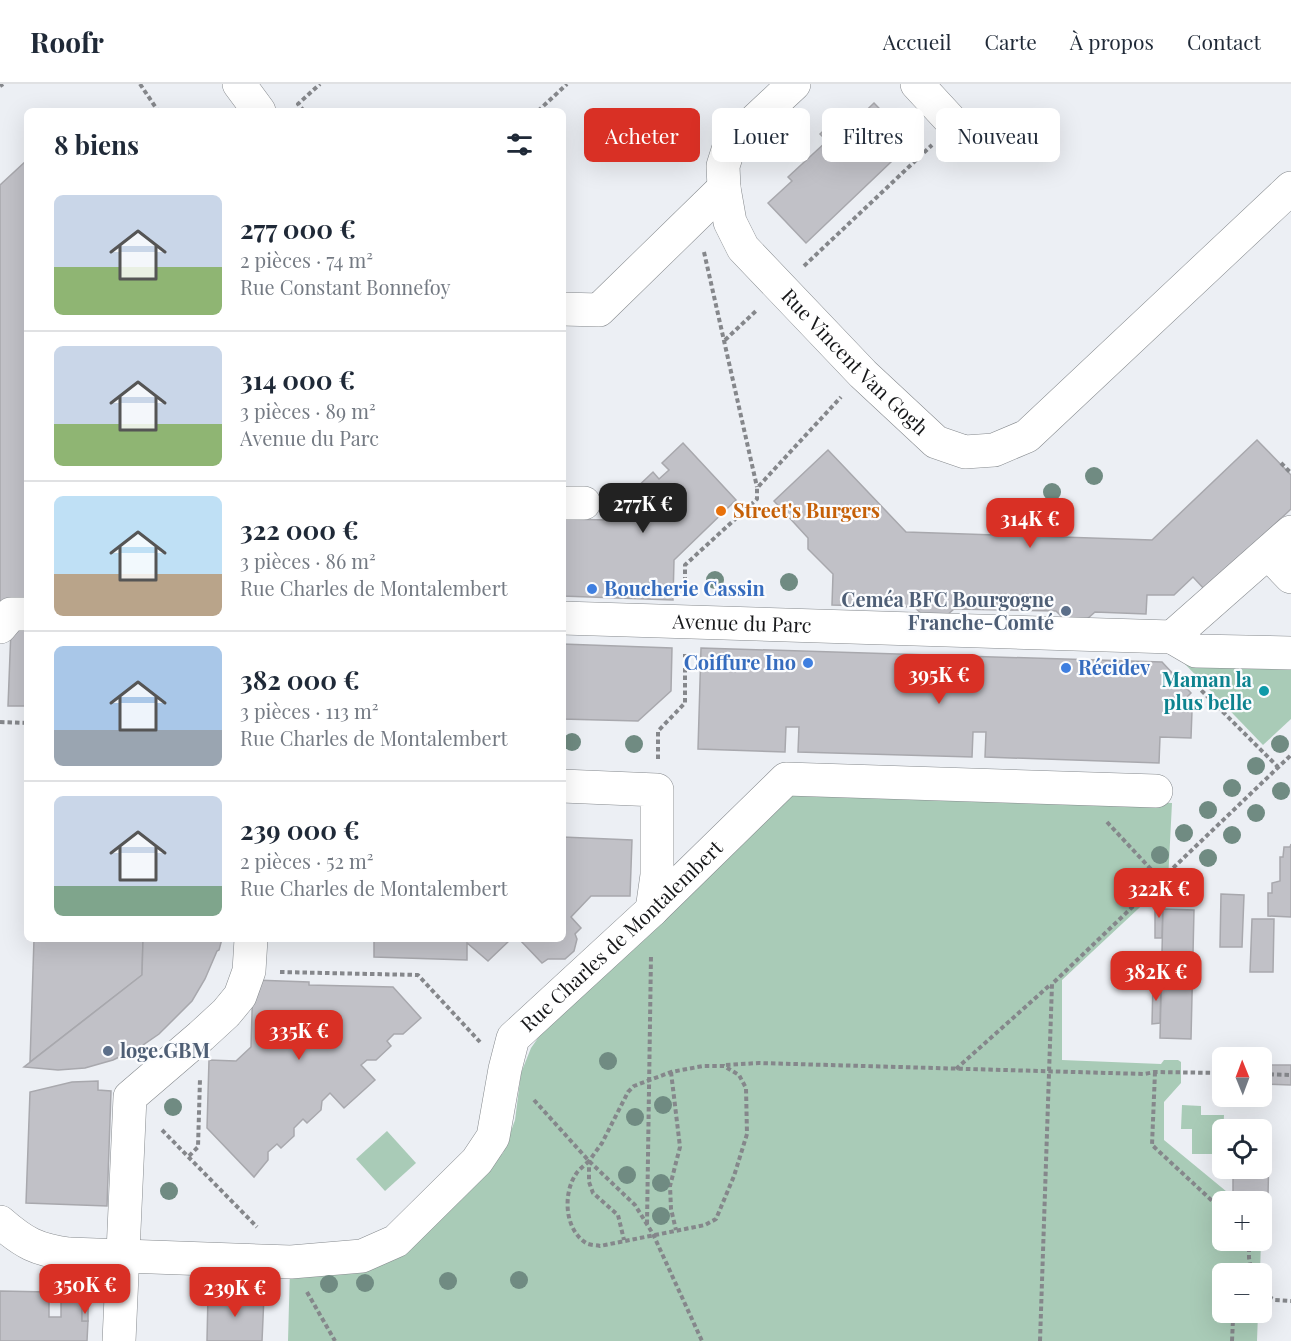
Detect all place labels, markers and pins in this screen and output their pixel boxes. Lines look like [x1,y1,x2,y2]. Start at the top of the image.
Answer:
pin: 277K € [594,483,692,534]
place label: Street's Burgers [733,496,880,523]
pin: 314K € [981,498,1079,549]
marker: Street's Burgers [714,504,728,518]
place label: Boucherie Cassin [604,574,766,601]
marker: Boucherie Cassin [585,582,599,596]
place label: Ceméa BFC Bourgogne Franche-Comté [841,585,1054,635]
marker: Ceméa BFC Bourgogne Franche-Comté [1059,604,1073,618]
place label: Coiffure Ino [684,648,796,675]
place label: Récidev [1078,653,1151,680]
pin: 395K € [890,654,988,705]
marker: Coiffure Ino [801,656,815,670]
marker: Récidev [1059,661,1073,675]
place label: Maman la plus belle [1161,665,1253,715]
marker: Maman la plus belle [1257,684,1271,698]
pin: 322K € [1110,868,1208,919]
pin: 382K € [1107,951,1205,1002]
pin: 335K € [250,1010,348,1061]
place label: loge.GBM [120,1036,210,1063]
marker: loge.GBM [101,1044,115,1058]
pin: 350K € [36,1264,134,1315]
pin: 239K € [186,1267,284,1318]

